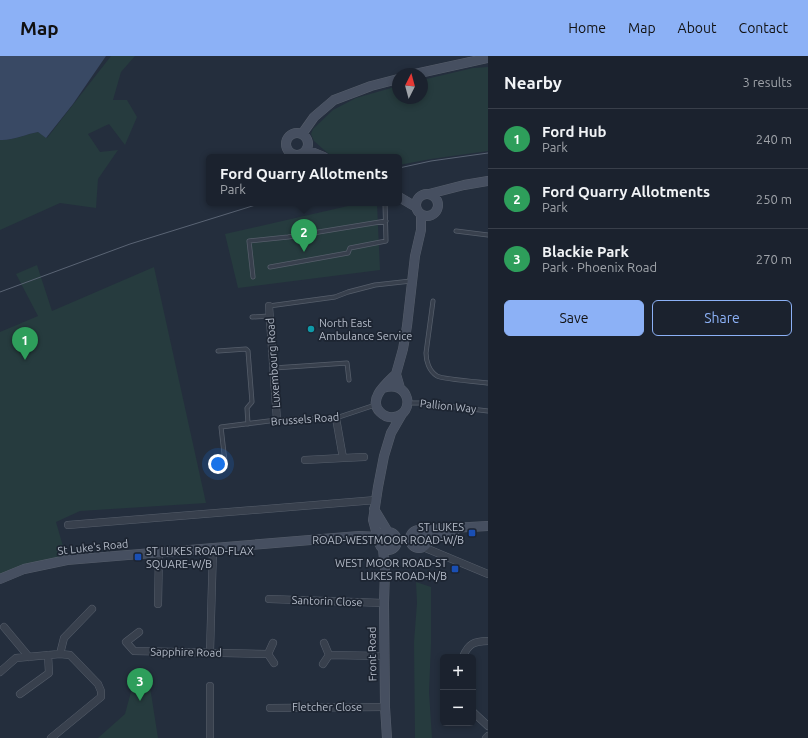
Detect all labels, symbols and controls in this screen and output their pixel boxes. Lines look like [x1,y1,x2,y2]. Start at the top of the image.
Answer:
text: Map [20,17,59,39]
text: Home [568,20,606,36]
text: Map [628,20,656,36]
text: About [678,20,717,36]
text: Contact [739,20,788,36]
north arrow [392,68,428,104]
text: Nearby [504,73,562,92]
text: 3 results [742,75,792,89]
text: Ford Hub [542,123,607,140]
text: 1 [513,132,521,146]
text: 240 m [756,132,792,146]
text: Park [542,140,568,154]
popup [206,154,402,206]
text: Ford Quarry Allotments [220,165,388,182]
text: Park [220,182,246,196]
text: Ford Quarry Allotments [542,183,710,200]
text: 2 [513,192,521,206]
text: 250 m [756,192,792,206]
text: Park [542,200,568,214]
pin: 2 [291,219,317,252]
text: Blackie Park [542,243,629,260]
text: 3 [513,252,521,266]
text: 270 m [756,252,792,266]
text: Park · Phoenix Road [542,260,657,274]
button: Save [504,300,644,336]
button: Share [652,300,792,336]
street label: Luxembourg Road [264,317,282,409]
place label: North East Ambulance Service [319,317,412,342]
marker: North East Ambulance Service [306,324,316,334]
pin: 1 [12,327,38,360]
street label: Pallion Way [419,397,478,415]
street label: Brussels Road [270,411,340,427]
your location [208,454,228,474]
place label: ST LUKES ROAD-WESTMOOR ROAD-W/B [312,521,464,546]
marker: ST LUKES ROAD-WESTMOOR ROAD-W/B [467,528,477,538]
street label: St Luke's Road [57,537,129,557]
place label: ST LUKES ROAD-FLAX SQUARE-W/B [146,545,254,570]
marker: ST LUKES ROAD-FLAX SQUARE-W/B [133,552,143,562]
place label: WEST MOOR ROAD-ST LUKES ROAD-N/B [335,557,447,582]
marker: WEST MOOR ROAD-ST LUKES ROAD-N/B [450,564,460,574]
street label: Santorin Close [291,594,363,608]
street label: Front Road [366,627,378,681]
street label: Sapphire Road [150,645,222,659]
map controls [440,654,476,726]
button: + [440,654,476,690]
pin: 3 [127,668,153,701]
button: − [440,690,476,726]
street label: Fletcher Close [292,701,362,713]

